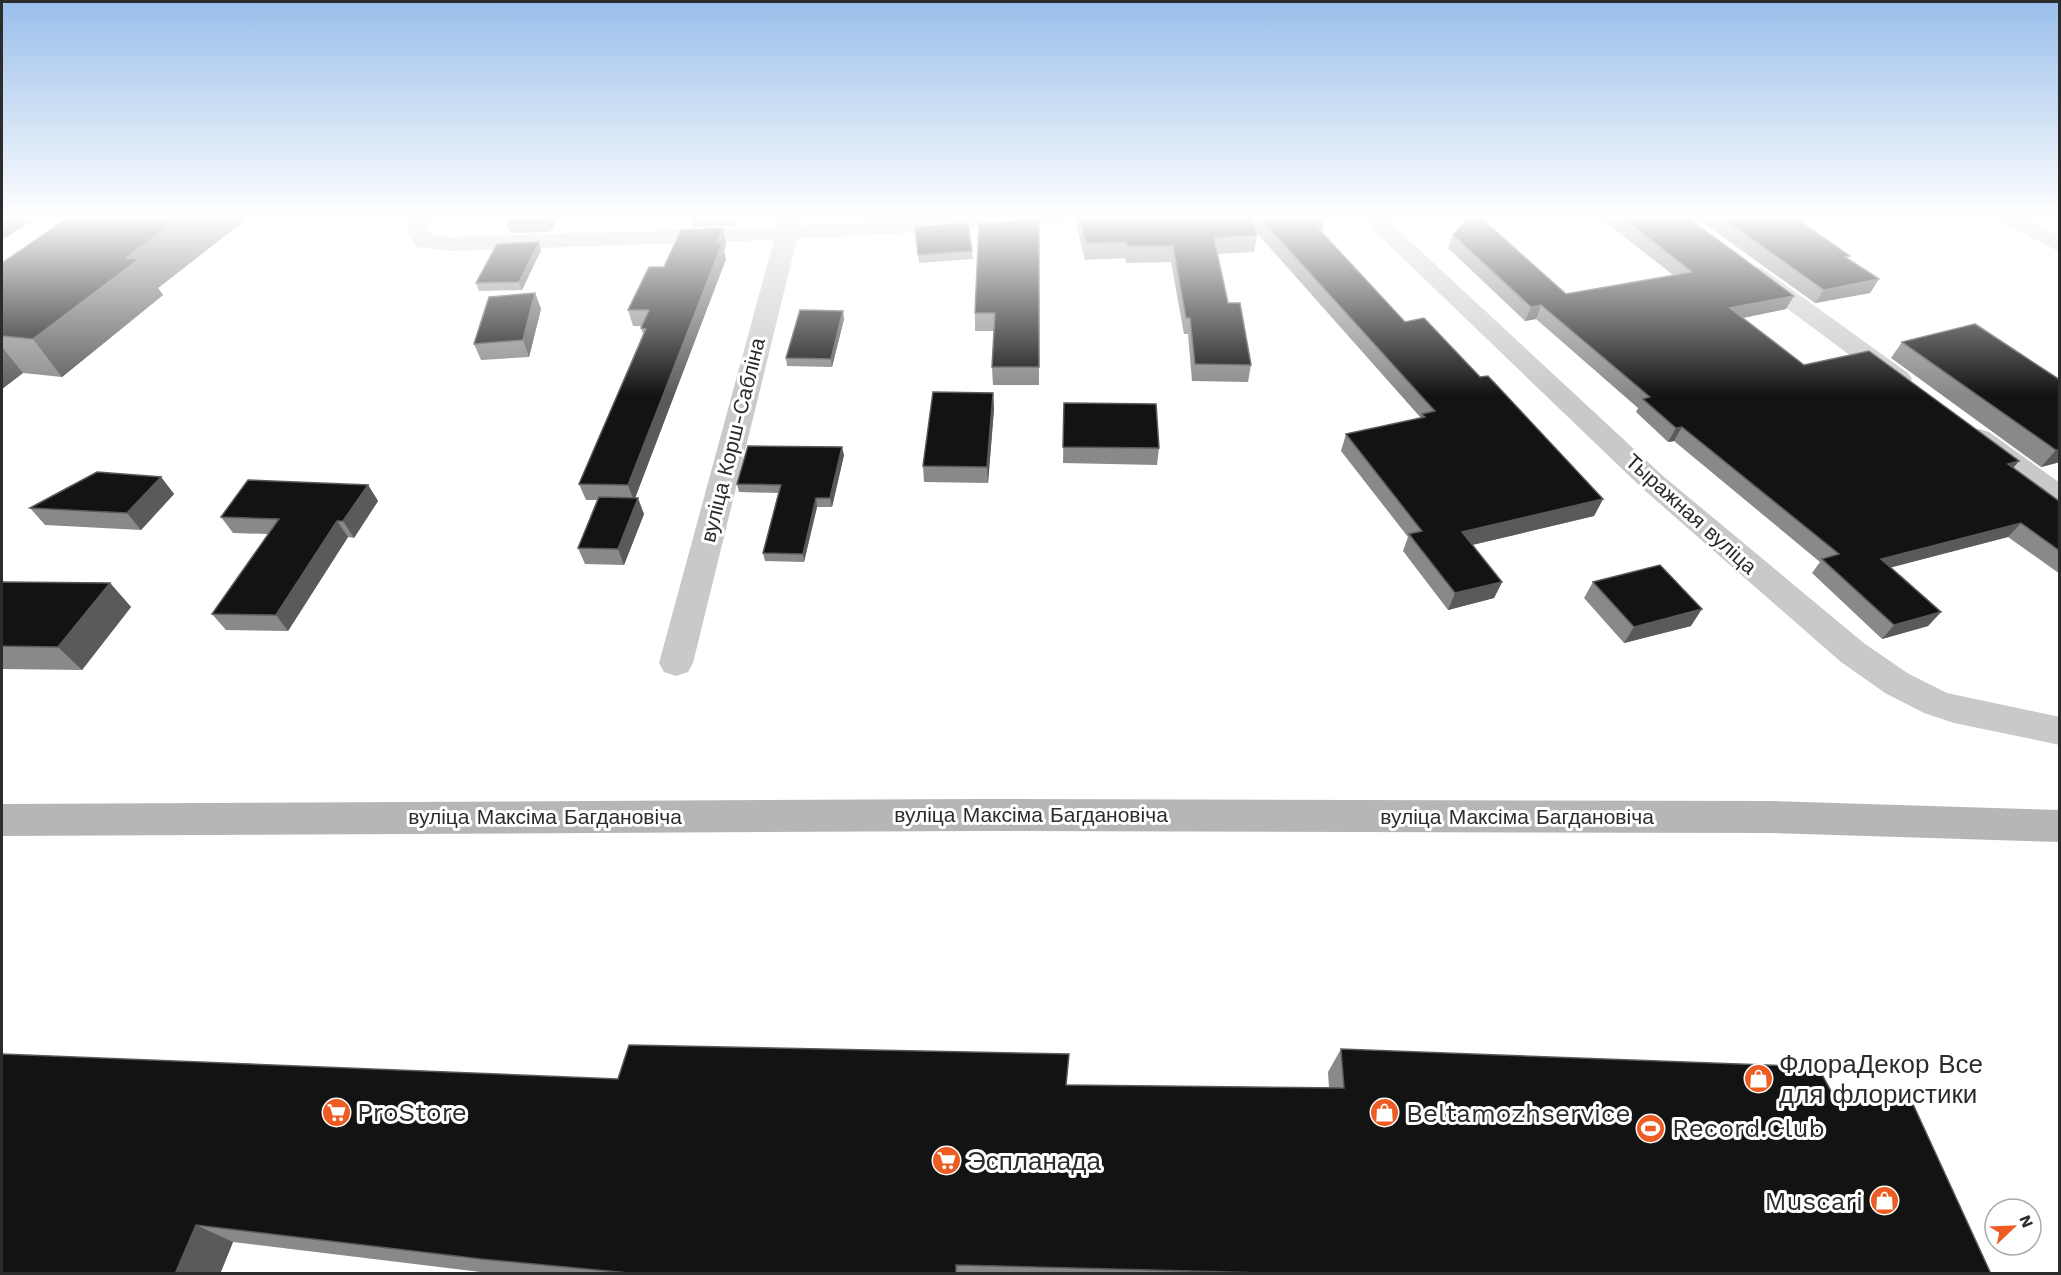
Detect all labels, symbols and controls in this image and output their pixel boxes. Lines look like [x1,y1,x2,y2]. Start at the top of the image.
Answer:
street label: вуліца Корш-Сабліна [695,335,770,545]
street label: Тыражная вуліца [1621,448,1762,579]
street label: вуліца Максіма Багдановіча [894,802,1168,827]
street label: вуліца Максіма Багдановіча [408,804,682,829]
street label: вуліца Максіма Багдановіча [1380,804,1654,829]
place label: ФлораДекор Все для флористики [1779,1049,1983,1109]
shop icon: ФлораДекор Все для флористики [1742,1063,1774,1095]
supermarket icon: ProStore [320,1096,352,1128]
place label: ProStore [357,1097,467,1127]
shop icon: Beltamozhservice [1369,1097,1401,1129]
place label: Beltamozhservice [1406,1098,1630,1128]
sports icon: Record.Club [1635,1112,1667,1144]
place label: Record.Club [1672,1113,1825,1143]
supermarket icon: Эспланада [930,1145,962,1177]
place label: Эспланада [967,1146,1101,1176]
shop icon: Muscari [1868,1185,1900,1217]
place label: Muscari [1764,1186,1863,1216]
north arrow [1983,1197,2043,1257]
text: N [2015,1212,2037,1231]

